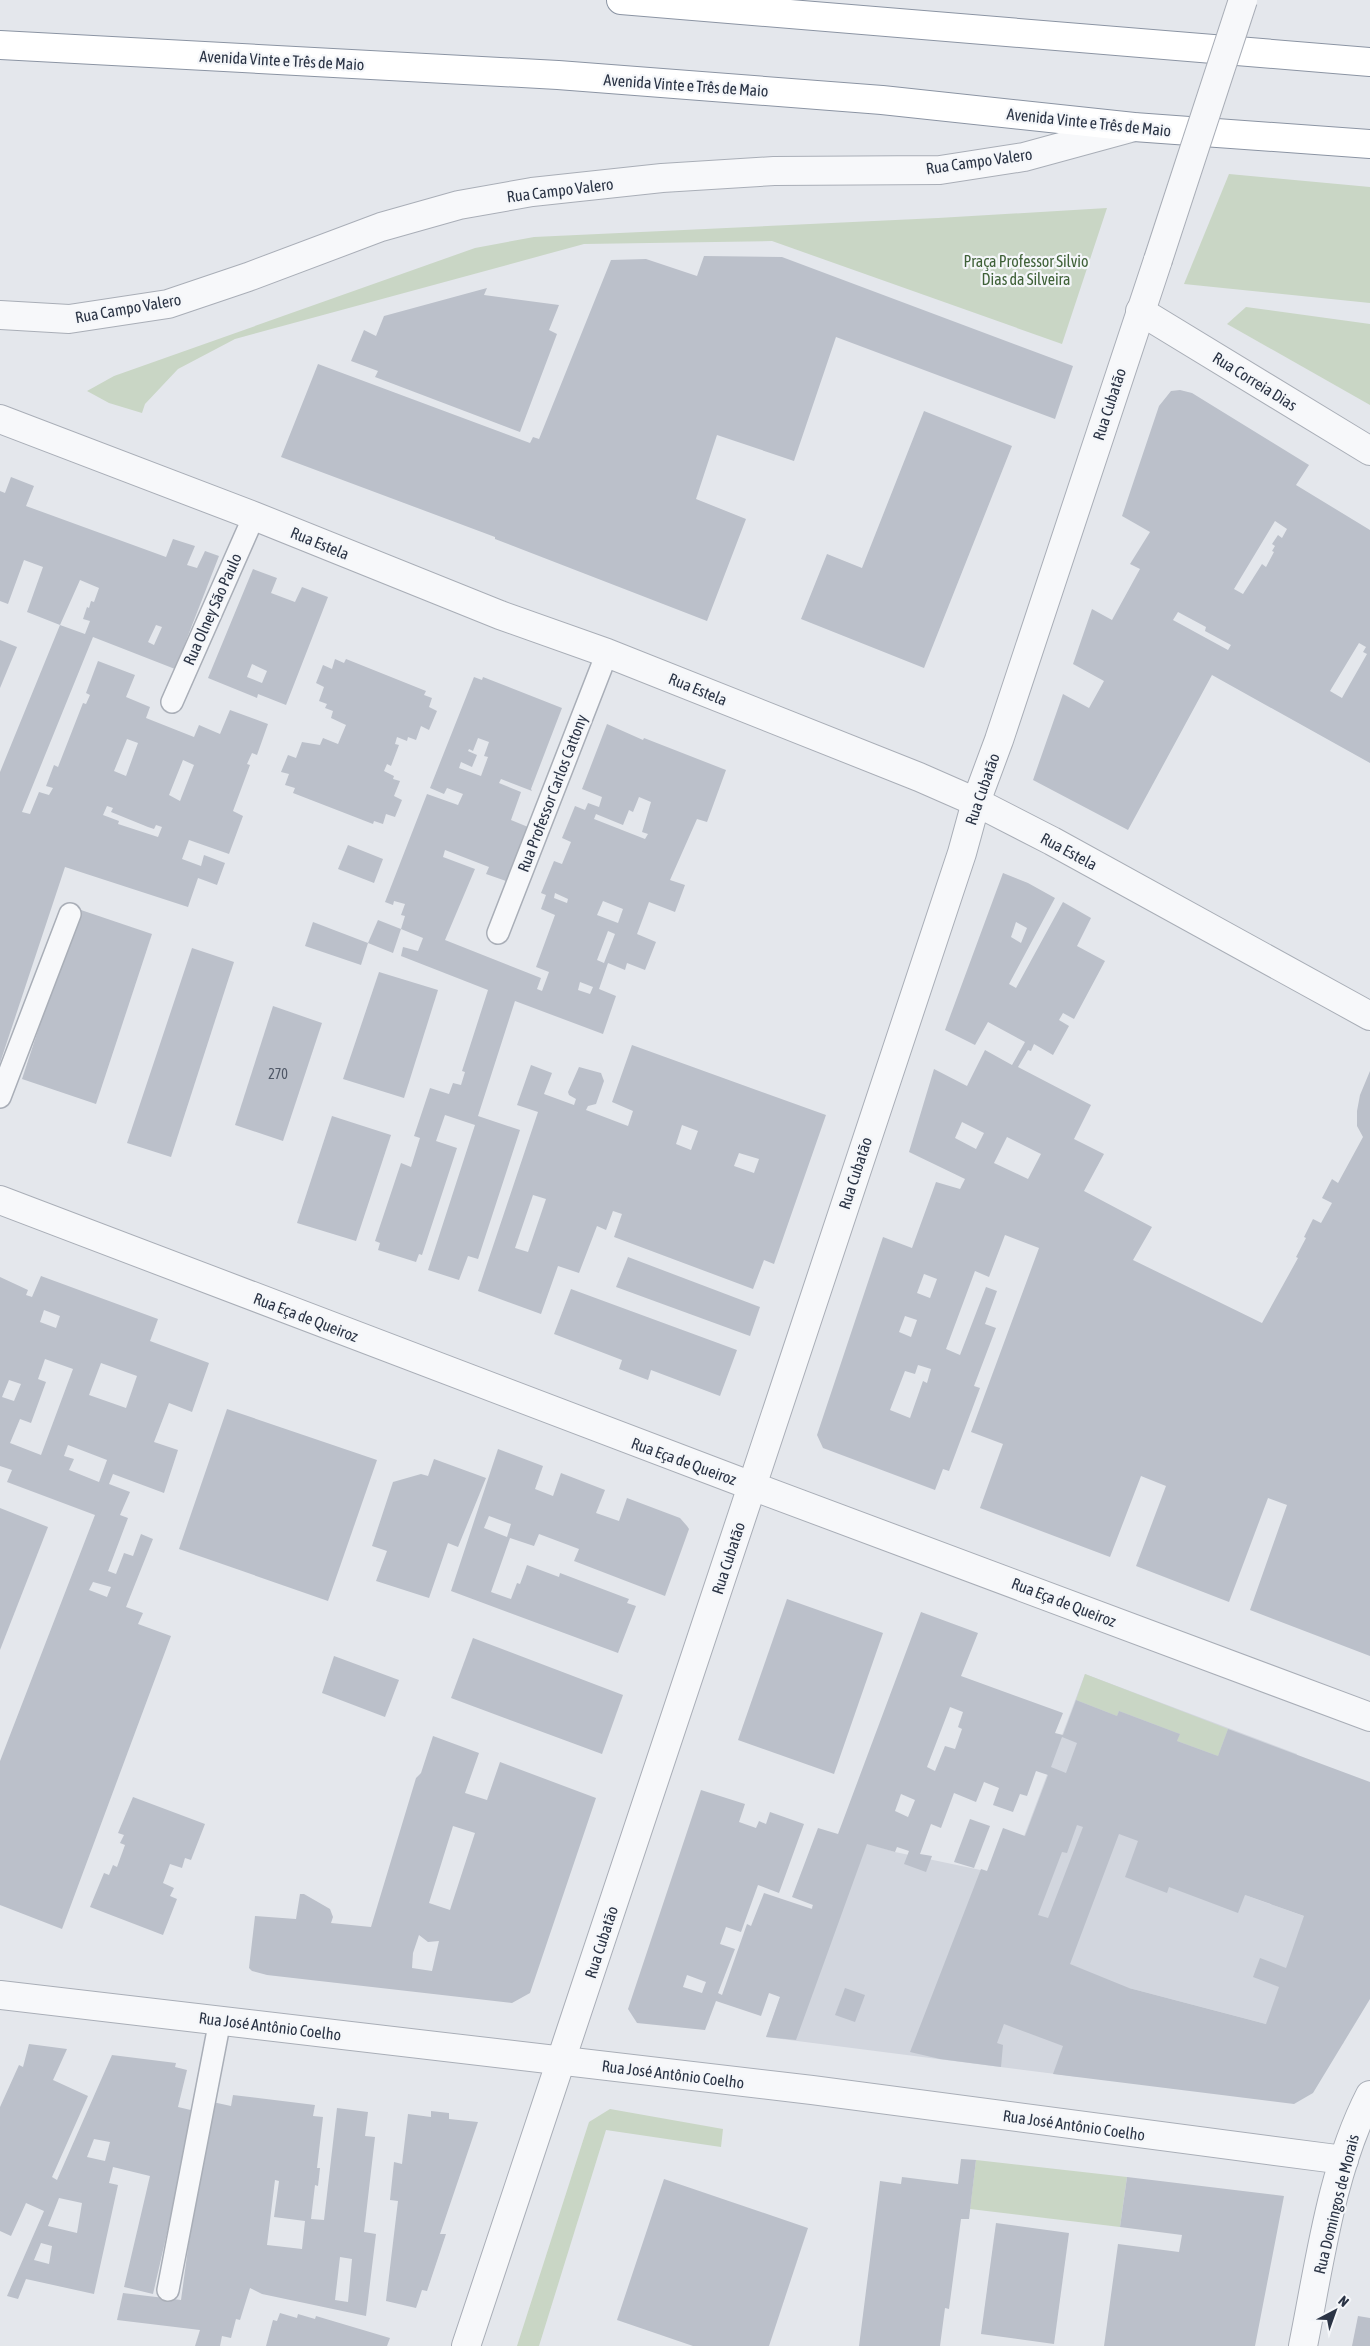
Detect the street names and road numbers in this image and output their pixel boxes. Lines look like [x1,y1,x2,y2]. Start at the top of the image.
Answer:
street label: Avenida Vinte e Três de Maio [199,47,365,73]
street label: Avenida Vinte e Três de Maio [603,70,769,100]
street label: Avenida Vinte e Três de Maio [1006,104,1172,140]
street label: Rua Campo Valero [925,145,1033,178]
street label: Rua Campo Valero [506,175,614,206]
street label: Rua Campo Valero [74,290,183,327]
street label: Rua Correia Dias [1210,348,1301,414]
street label: Rua Cubatão [1089,366,1129,442]
street label: Rua Estela [288,523,352,563]
street label: Rua Olney São Paulo [179,550,246,668]
street label: Rua Estela [666,669,730,709]
street label: Rua Professor Carlos Cattony [514,711,591,875]
street label: Rua Cubatão [961,751,1003,827]
street label: Rua Estela [1038,829,1100,873]
street label: Rua Cubatão [835,1135,875,1211]
street label: Rua Eça de Queiroz [251,1289,361,1346]
street label: Rua Eça de Queiroz [629,1434,739,1489]
street label: Rua Cubatão [708,1520,748,1596]
street label: Rua Eça de Queiroz [1009,1574,1119,1631]
street label: Rua Cubatão [581,1904,621,1980]
street label: Rua José Antônio Coelho [198,2008,342,2044]
street label: Rua José Antônio Coelho [601,2056,745,2092]
street label: Rua José Antônio Coelho [1002,2106,1146,2144]
street label: Rua Domingos de Morais [1310,2132,1363,2276]

